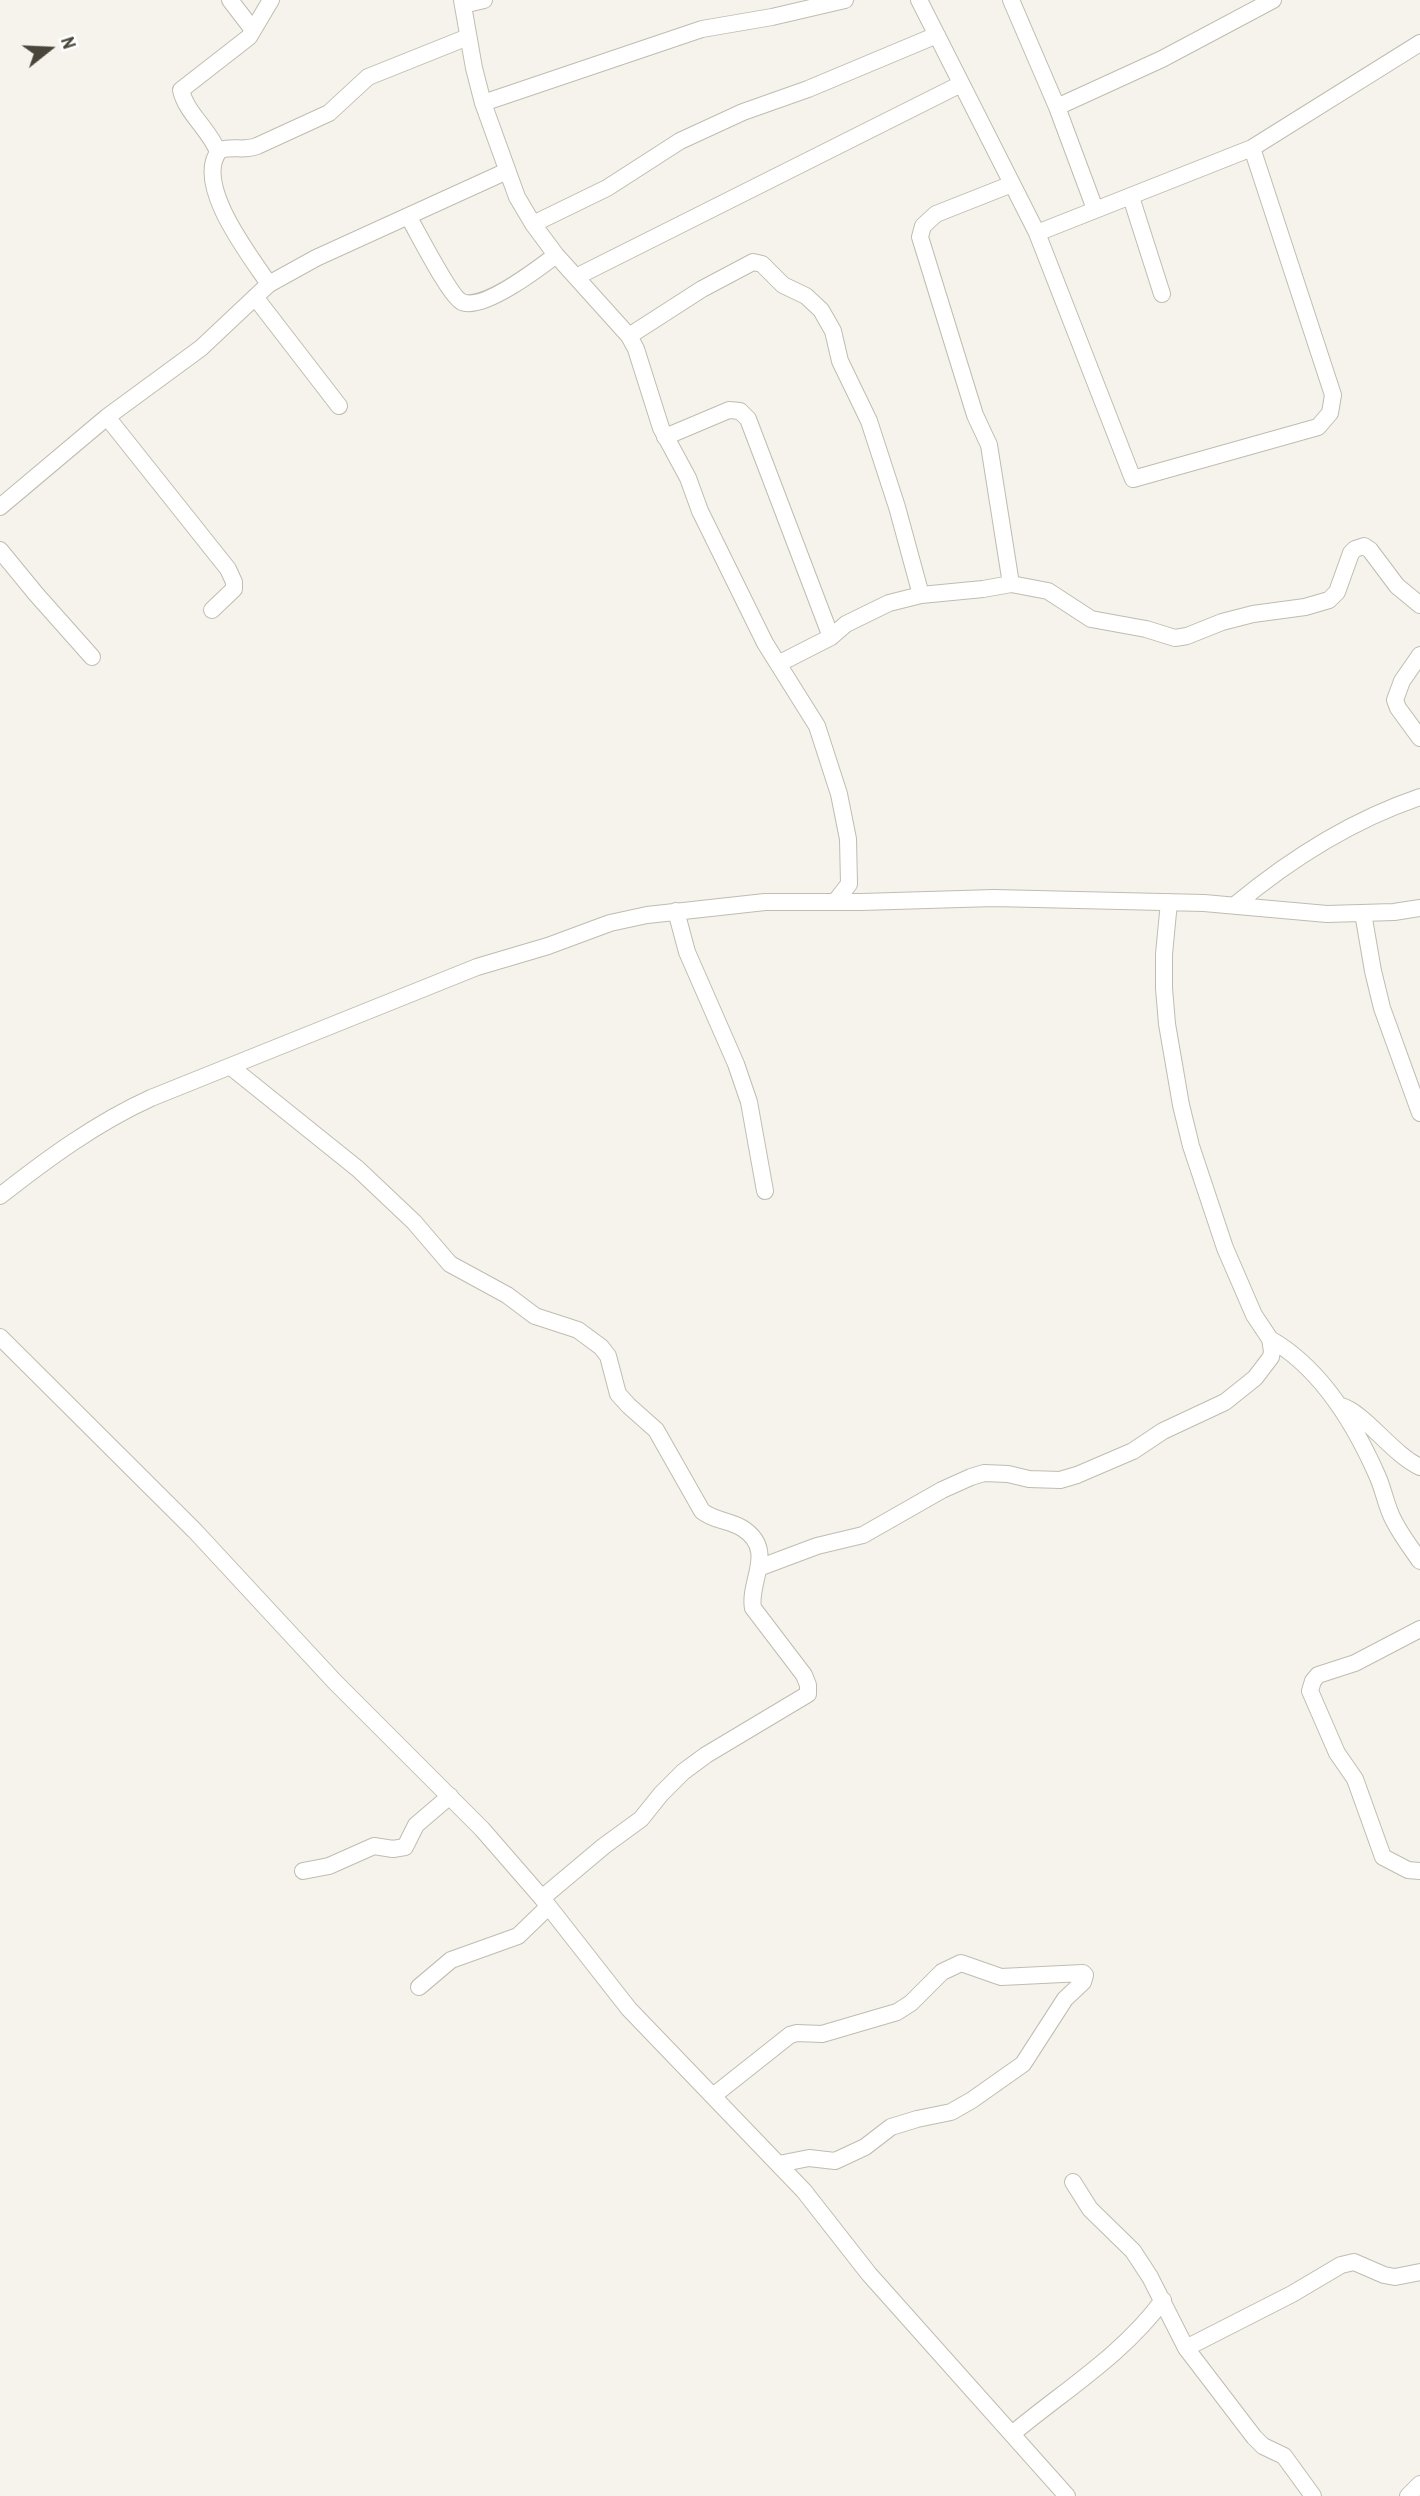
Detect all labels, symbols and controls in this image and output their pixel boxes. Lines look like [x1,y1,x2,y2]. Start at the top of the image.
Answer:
north arrow [14,14,84,84]
text: N [55,33,83,52]

